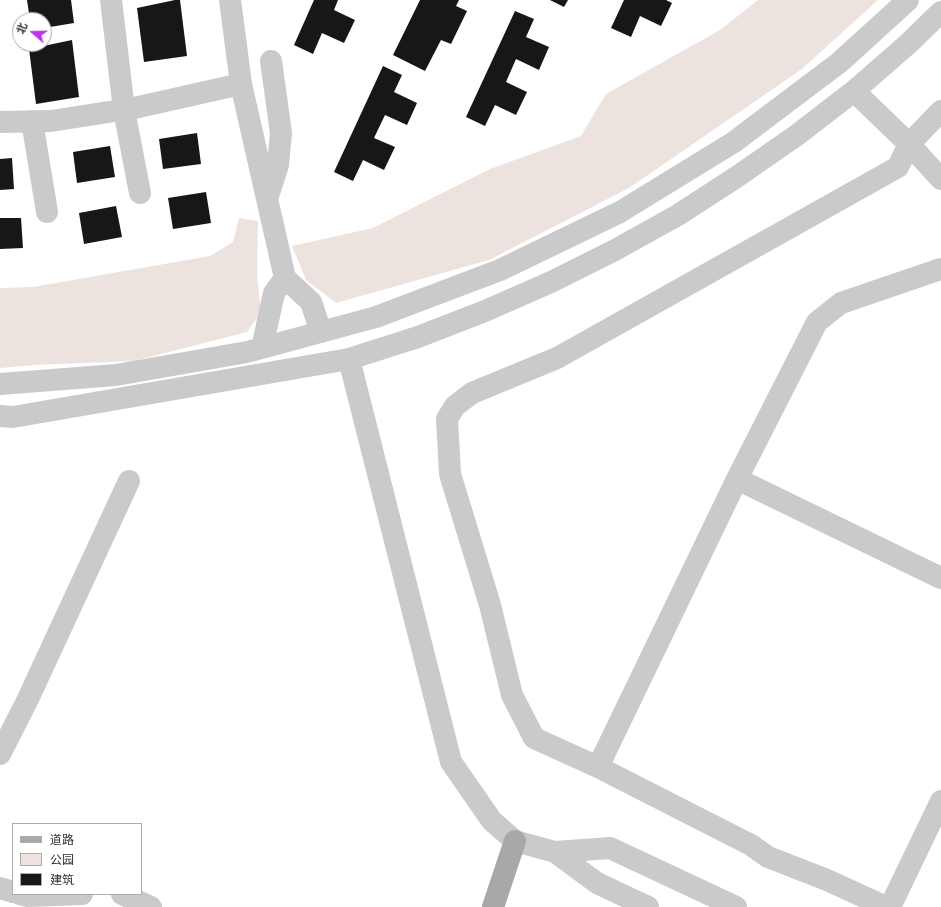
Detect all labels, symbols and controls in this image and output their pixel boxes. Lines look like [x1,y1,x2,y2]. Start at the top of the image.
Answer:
north arrow [12,12,52,52]
text: 北 [13,21,30,36]
legend [12,823,142,895]
text: 道路 [50,832,74,848]
text: 公园 [50,852,74,868]
text: 建筑 [50,872,74,888]

